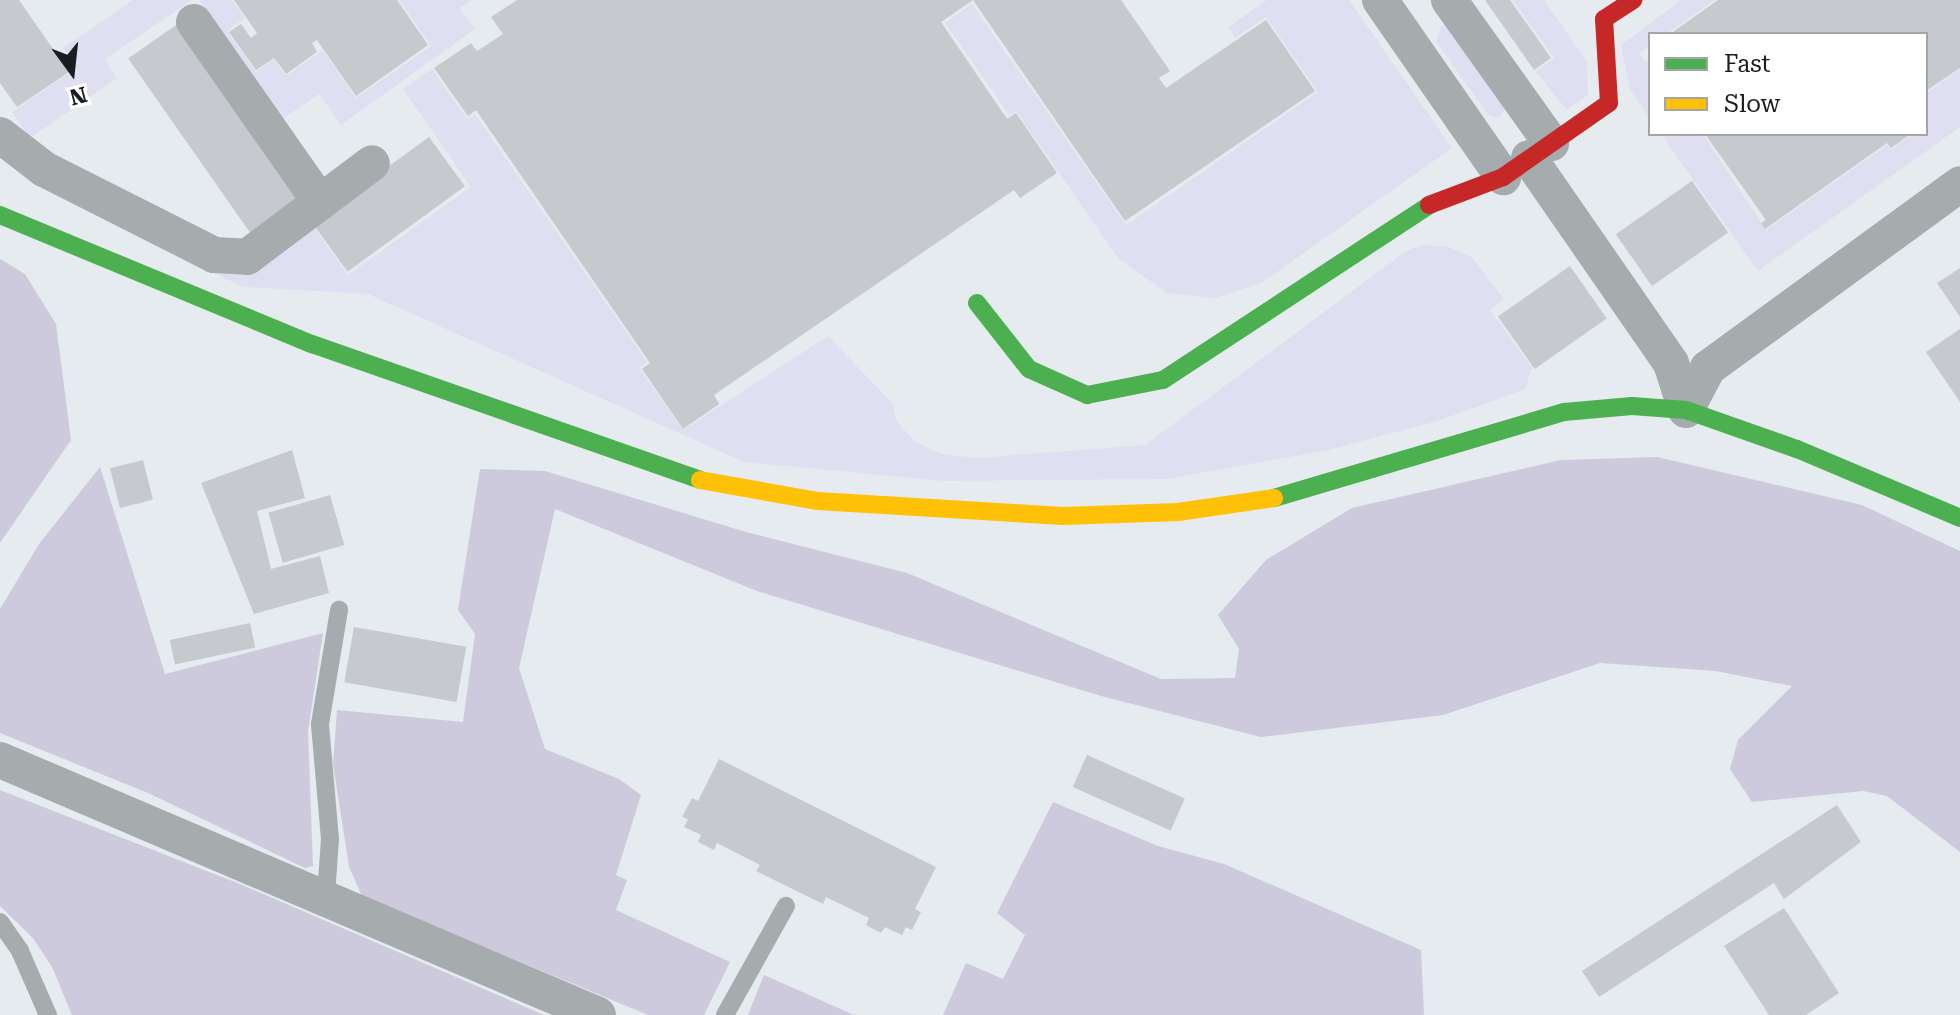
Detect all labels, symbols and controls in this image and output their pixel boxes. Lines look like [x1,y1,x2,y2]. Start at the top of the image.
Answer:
north arrow [32,32,112,112]
legend [1648,32,1928,136]
text: Fast [1724,50,1771,78]
text: N [67,81,90,110]
text: Slow [1724,90,1780,118]

